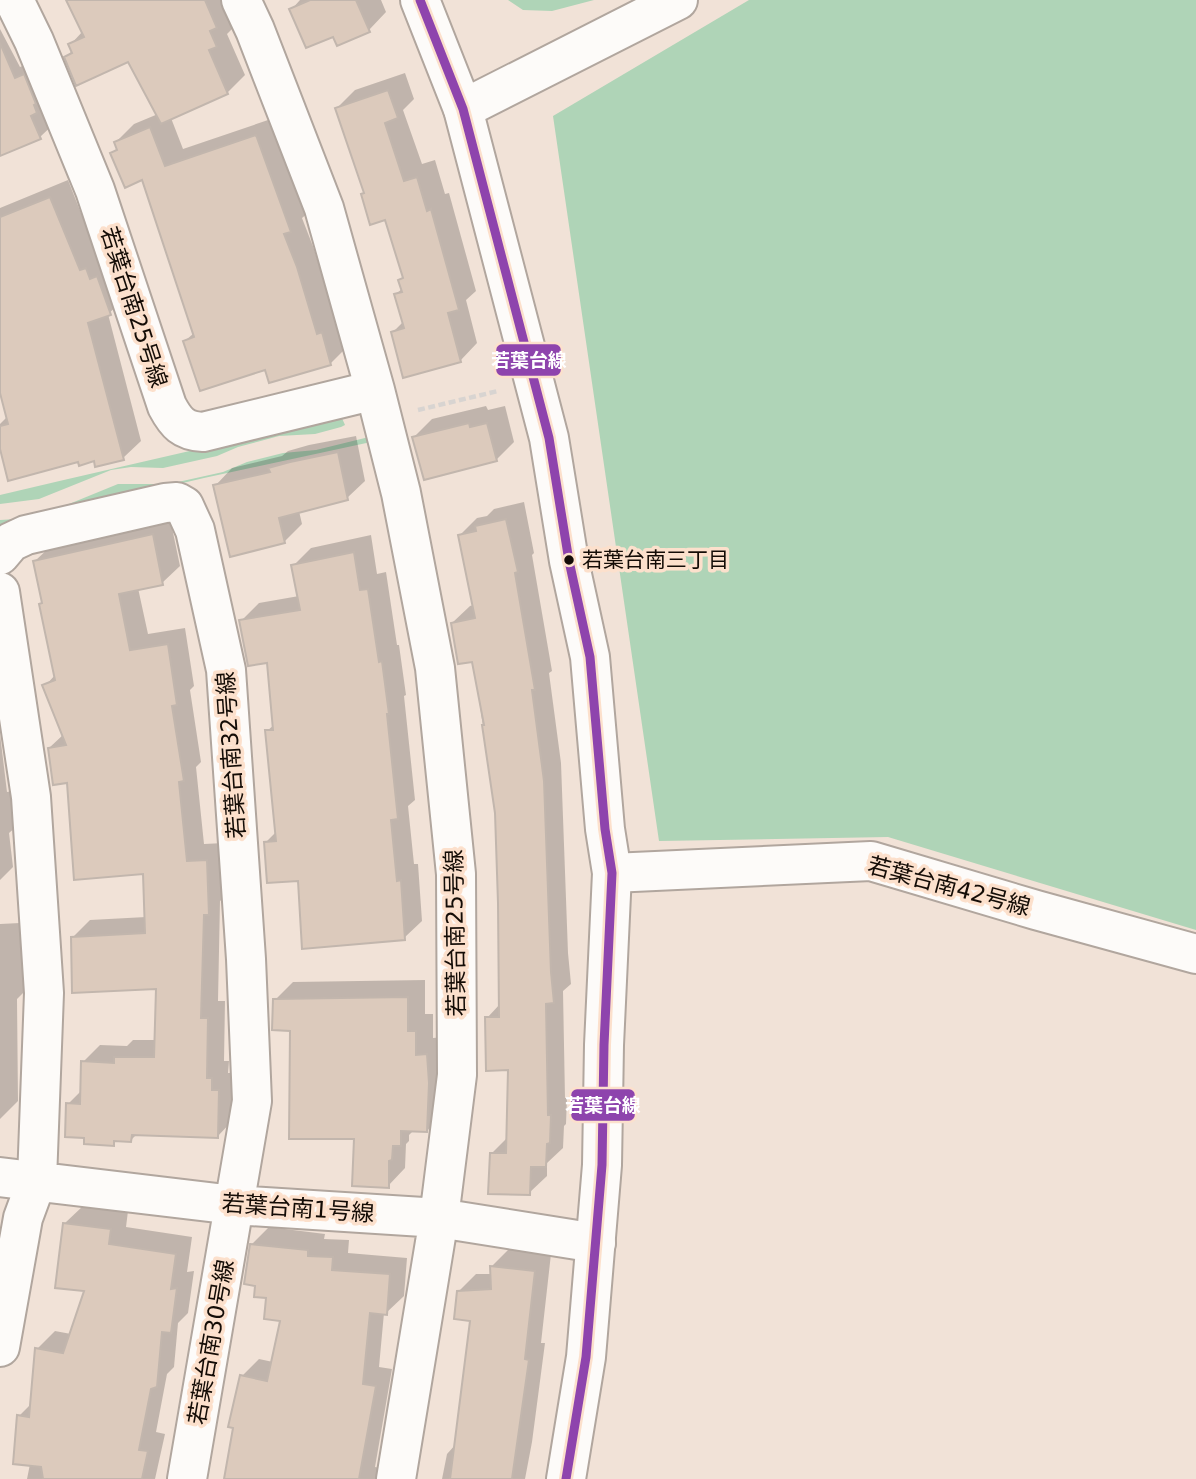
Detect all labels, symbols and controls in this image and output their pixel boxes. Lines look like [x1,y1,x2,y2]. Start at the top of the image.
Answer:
street label: 若葉台南25号線 [96,223,172,391]
line badge: 若葉台線 [495,343,562,377]
text: 若葉台線 [491,349,567,371]
place label: 若葉台南三丁目 [582,548,729,572]
marker: 若葉台南三丁目 [562,553,576,567]
street label: 若葉台南32号線 [212,671,250,839]
street label: 若葉台南25号線 [441,849,469,1017]
street label: 若葉台南42号線 [865,852,1033,920]
line badge: 若葉台線 [570,1088,636,1122]
text: 若葉台線 [565,1094,641,1116]
street label: 若葉台南1号線 [221,1190,375,1226]
street label: 若葉台南30号線 [184,1257,238,1427]

